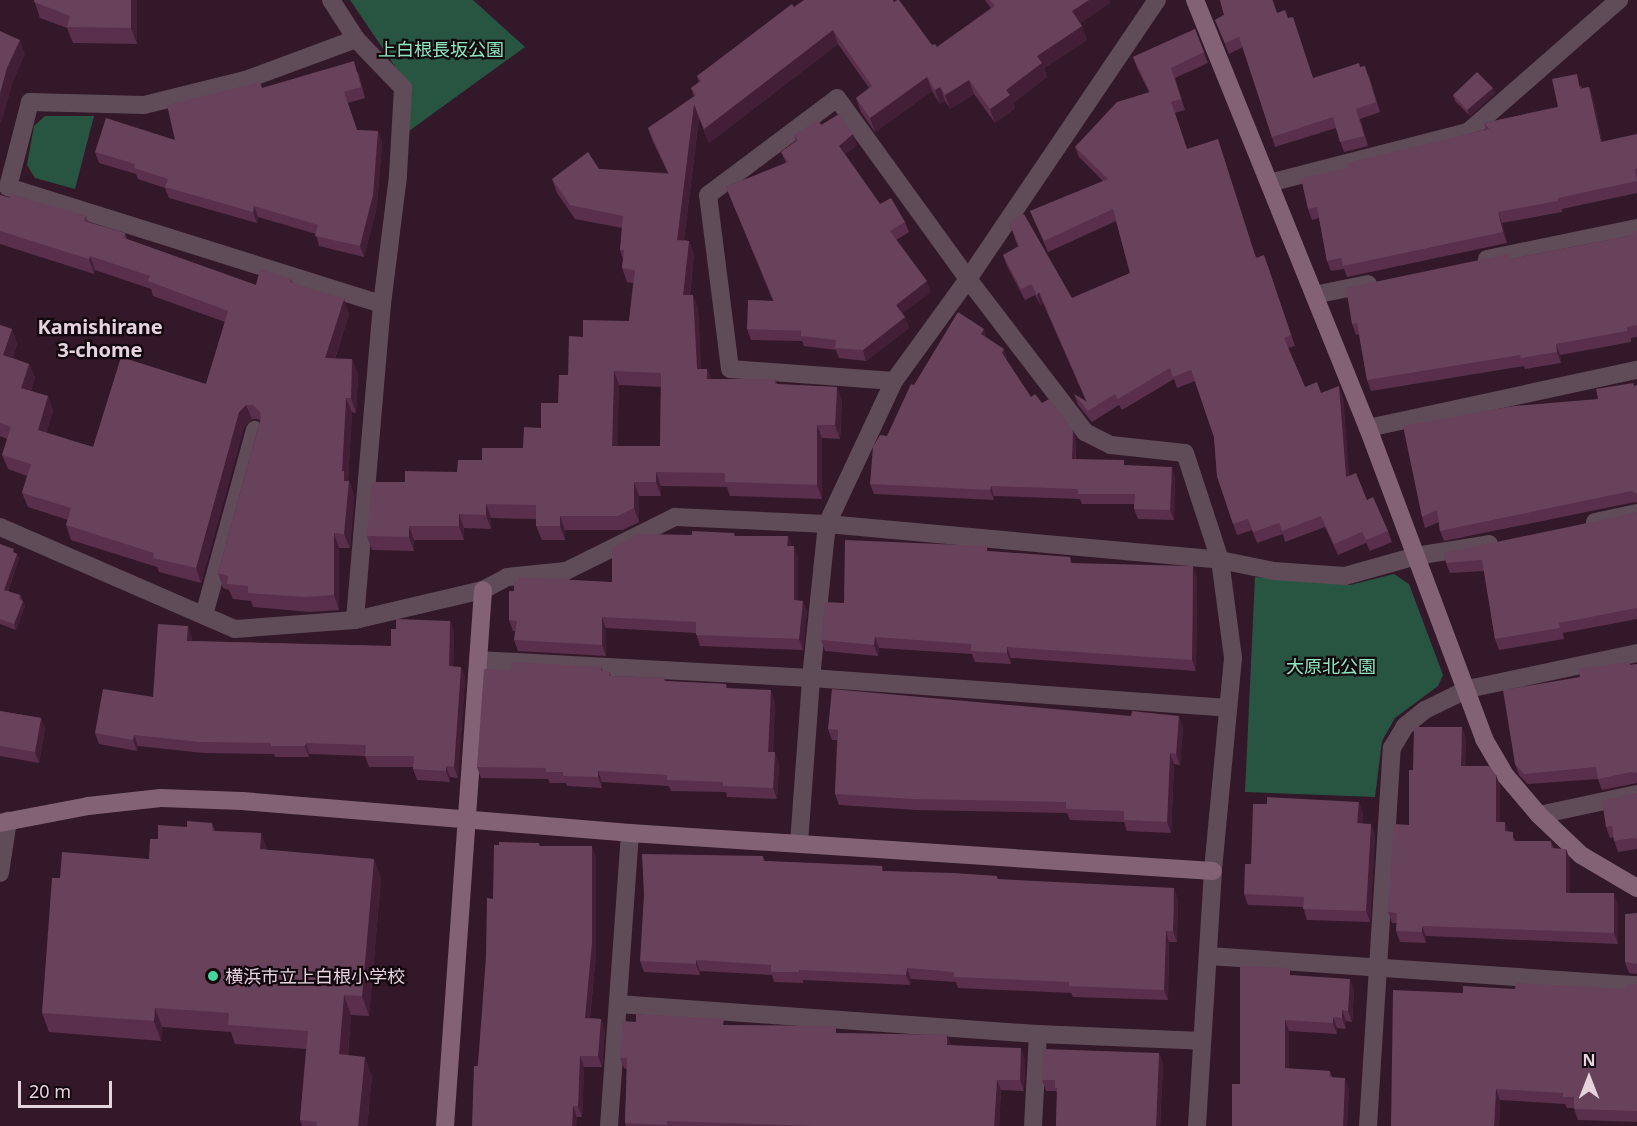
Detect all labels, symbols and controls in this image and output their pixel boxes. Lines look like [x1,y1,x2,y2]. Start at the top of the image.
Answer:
park label: 上白根長坂公園 [378,38,504,60]
district label: Kamishirane 3-chome [37,314,163,361]
park label: 大原北公園 [1286,655,1376,677]
place label: 横浜市立上白根小学校 [225,965,405,987]
marker: 横浜市立上白根小学校 [206,969,220,983]
north arrow [1559,1048,1619,1108]
text: N [1582,1049,1596,1071]
scale bar [21,1069,116,1107]
text: 20 m [29,1079,71,1103]

